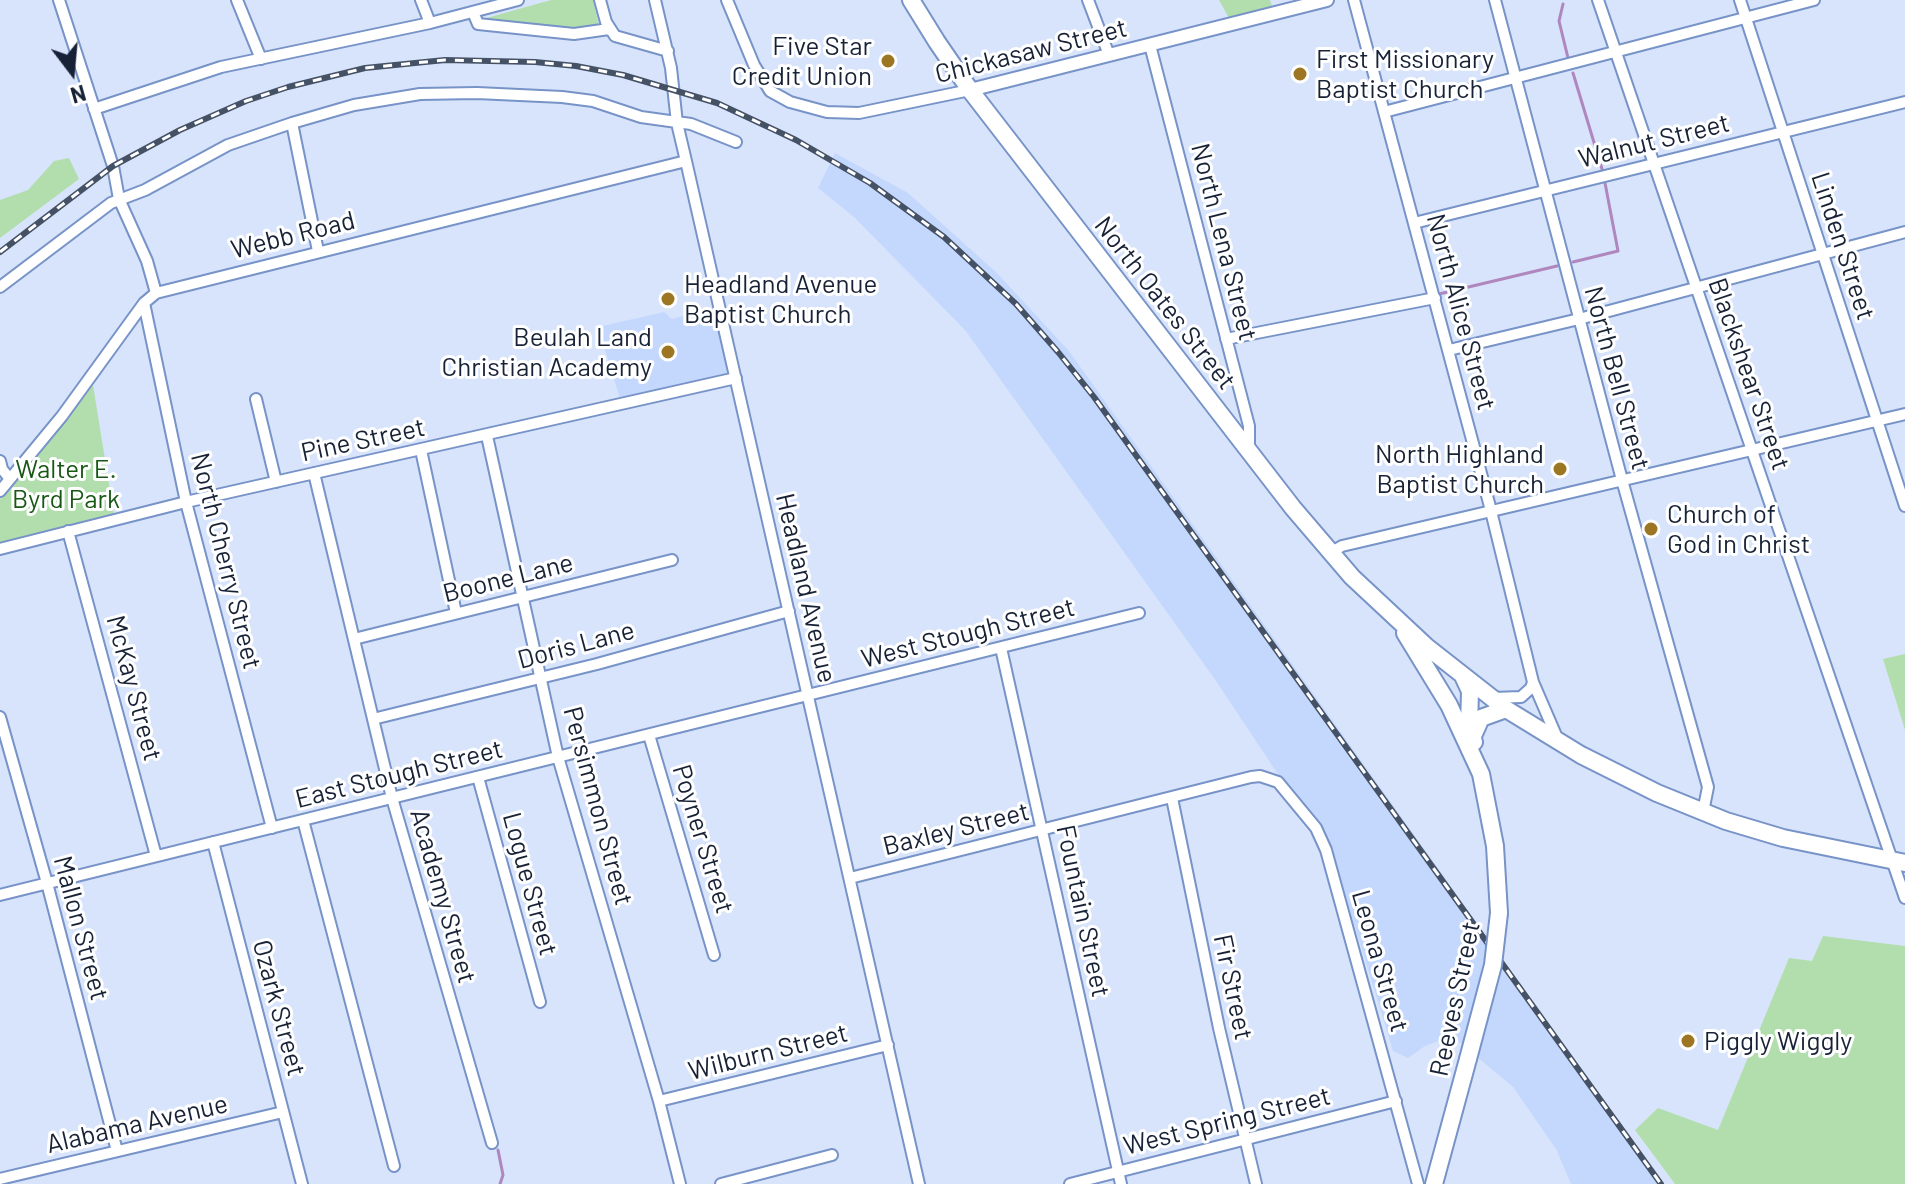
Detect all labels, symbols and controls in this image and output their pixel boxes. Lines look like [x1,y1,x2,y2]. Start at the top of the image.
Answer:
street label: Chickasaw Street [932,12,1130,90]
place label: Five Star Credit Union [732,30,872,92]
north arrow [32,32,112,112]
place label: First Missionary Baptist Church [1316,43,1494,104]
marker: Five Star Credit Union [879,52,897,70]
marker: First Missionary Baptist Church [1291,65,1309,83]
text: N [68,81,89,110]
street label: Walnut Street [1575,107,1733,175]
street label: North Lena Street [1184,140,1264,344]
street label: Linden Street [1804,168,1882,324]
street label: Webb Road [228,205,358,265]
street label: North Oates Street [1088,210,1242,396]
street label: North Alice Street [1420,210,1502,414]
place label: Headland Avenue Baptist Church [684,268,877,330]
street label: Blackshear Street [1702,274,1796,474]
street label: North Bell Street [1578,283,1656,473]
marker: Headland Avenue Baptist Church [659,290,677,308]
place label: Beulah Land Christian Academy [441,321,652,382]
marker: Beulah Land Christian Academy [659,343,677,361]
street label: Pine Street [298,412,428,468]
place label: North Highland Baptist Church [1375,438,1544,500]
street label: North Cherry Street [184,450,268,672]
park label: Walter E. Byrd Park [12,453,120,514]
marker: North Highland Baptist Church [1551,460,1569,478]
street label: Headland Avenue [769,490,843,686]
place label: Church of God in Christ [1667,498,1810,560]
marker: Church of God in Christ [1642,520,1660,538]
street label: Boone Lane [440,547,576,609]
street label: West Stough Street [858,591,1078,675]
street label: McKay Street [100,612,168,764]
street label: Doris Lane [514,614,638,676]
street label: Persimmon Street [556,703,640,909]
street label: East Stough Street [292,733,506,815]
street label: Poyner Street [666,761,740,917]
street label: Baxley Street [880,796,1032,862]
street label: Academy Street [403,805,483,987]
street label: Logue Street [496,809,564,959]
street label: Fountain Street [1050,822,1116,1000]
street label: Mallon Street [47,852,115,1004]
street label: Leona Street [1345,886,1415,1036]
street label: Reeves Street [1423,919,1487,1079]
street label: Fir Street [1207,931,1259,1043]
street label: Ozark Street [246,936,312,1080]
street label: Wilburn Street [685,1017,851,1087]
place label: Piggly Wiggly [1704,1025,1852,1057]
marker: Piggly Wiggly [1679,1032,1697,1050]
street label: West Spring Street [1120,1080,1334,1162]
street label: Alabama Avenue [43,1088,231,1160]

